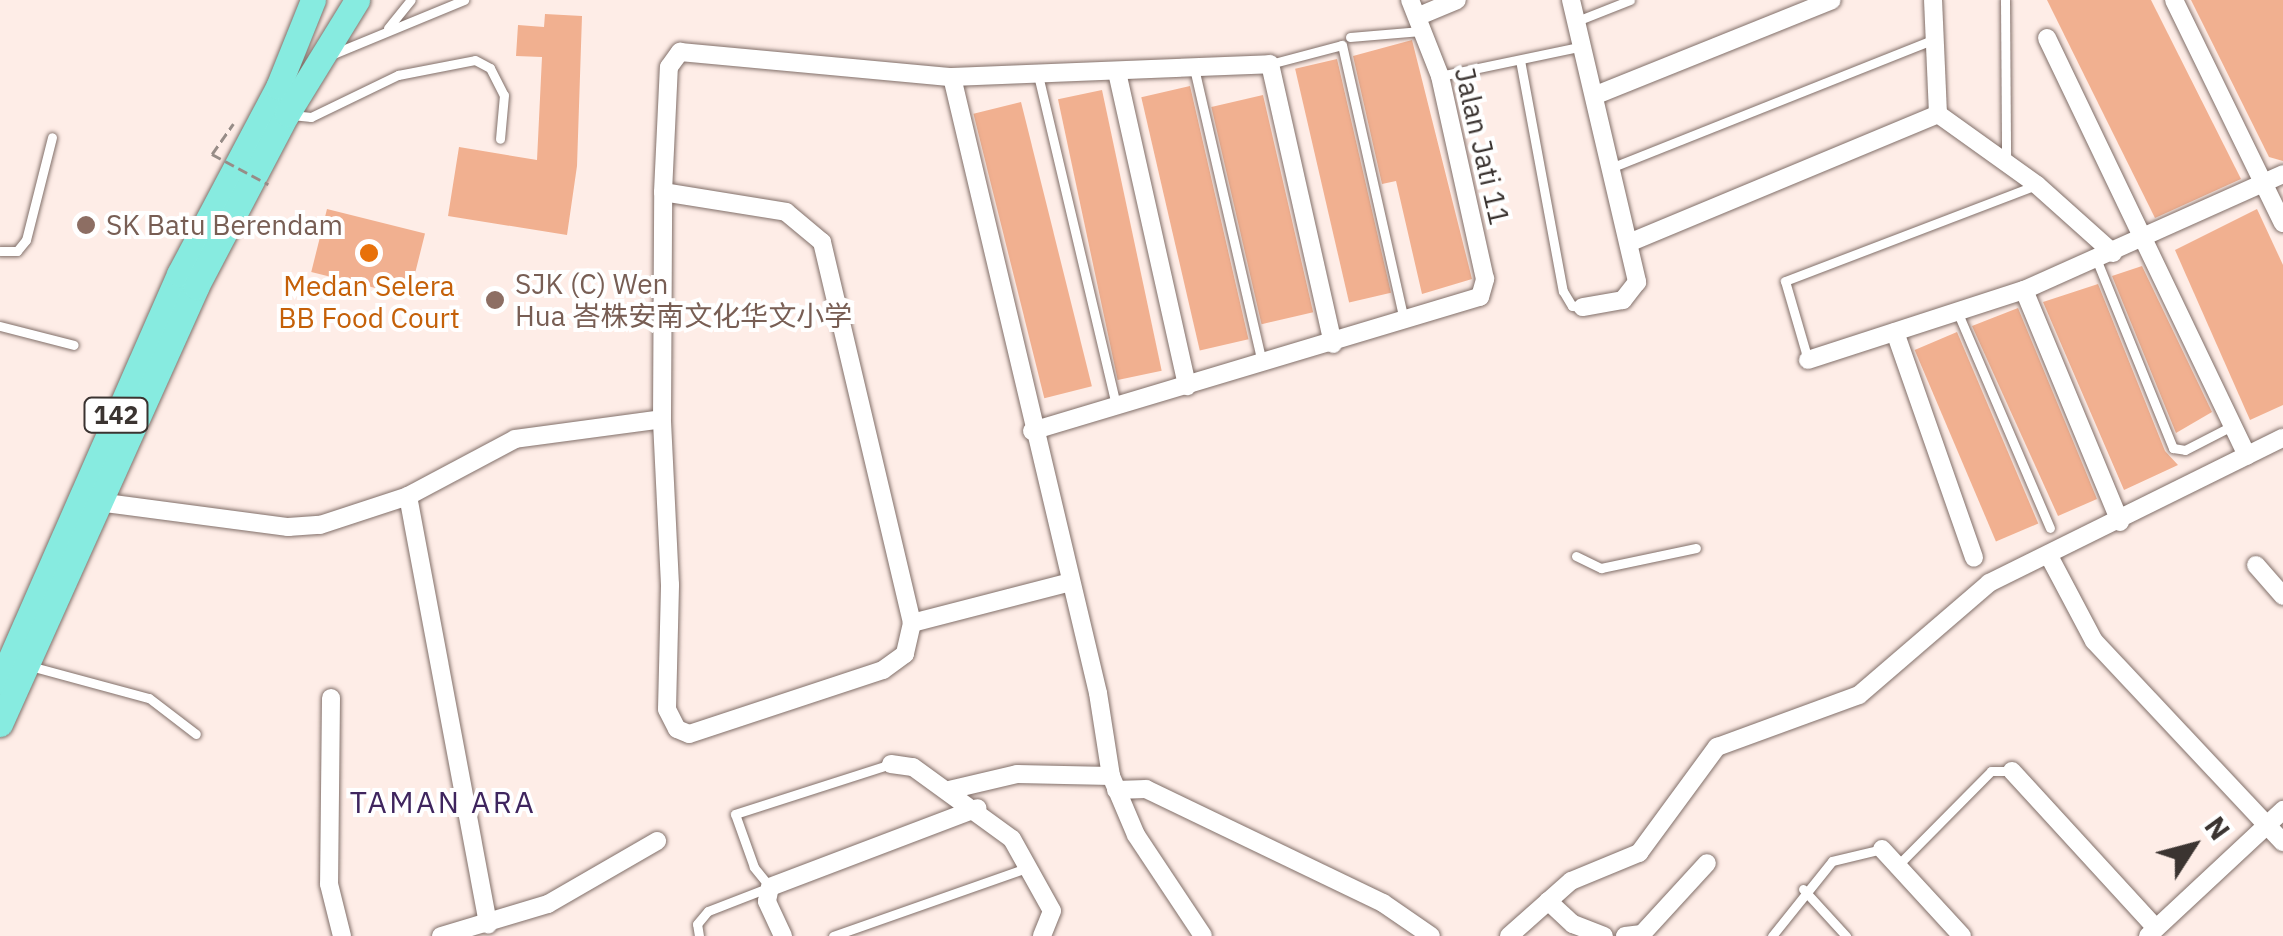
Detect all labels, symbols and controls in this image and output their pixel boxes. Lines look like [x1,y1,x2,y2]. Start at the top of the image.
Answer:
street label: Jalan Jati 11 [1448,64,1516,228]
place label: SK Batu Berendam [106,208,343,242]
marker: SK Batu Berendam [75,214,97,236]
marker: Medan Selera BB Food Court [358,242,380,264]
place label: SJK (C) Wen Hua 峇株安南文化华文小学 [515,267,852,333]
place label: Medan Selera BB Food Court [278,269,460,335]
marker: SJK (C) Wen Hua 峇株安南文化华文小学 [484,289,506,311]
road number: 142 [84,395,148,435]
district label: TAMAN ARA [350,784,536,820]
north arrow [2143,796,2243,896]
text: N [2197,809,2239,847]

